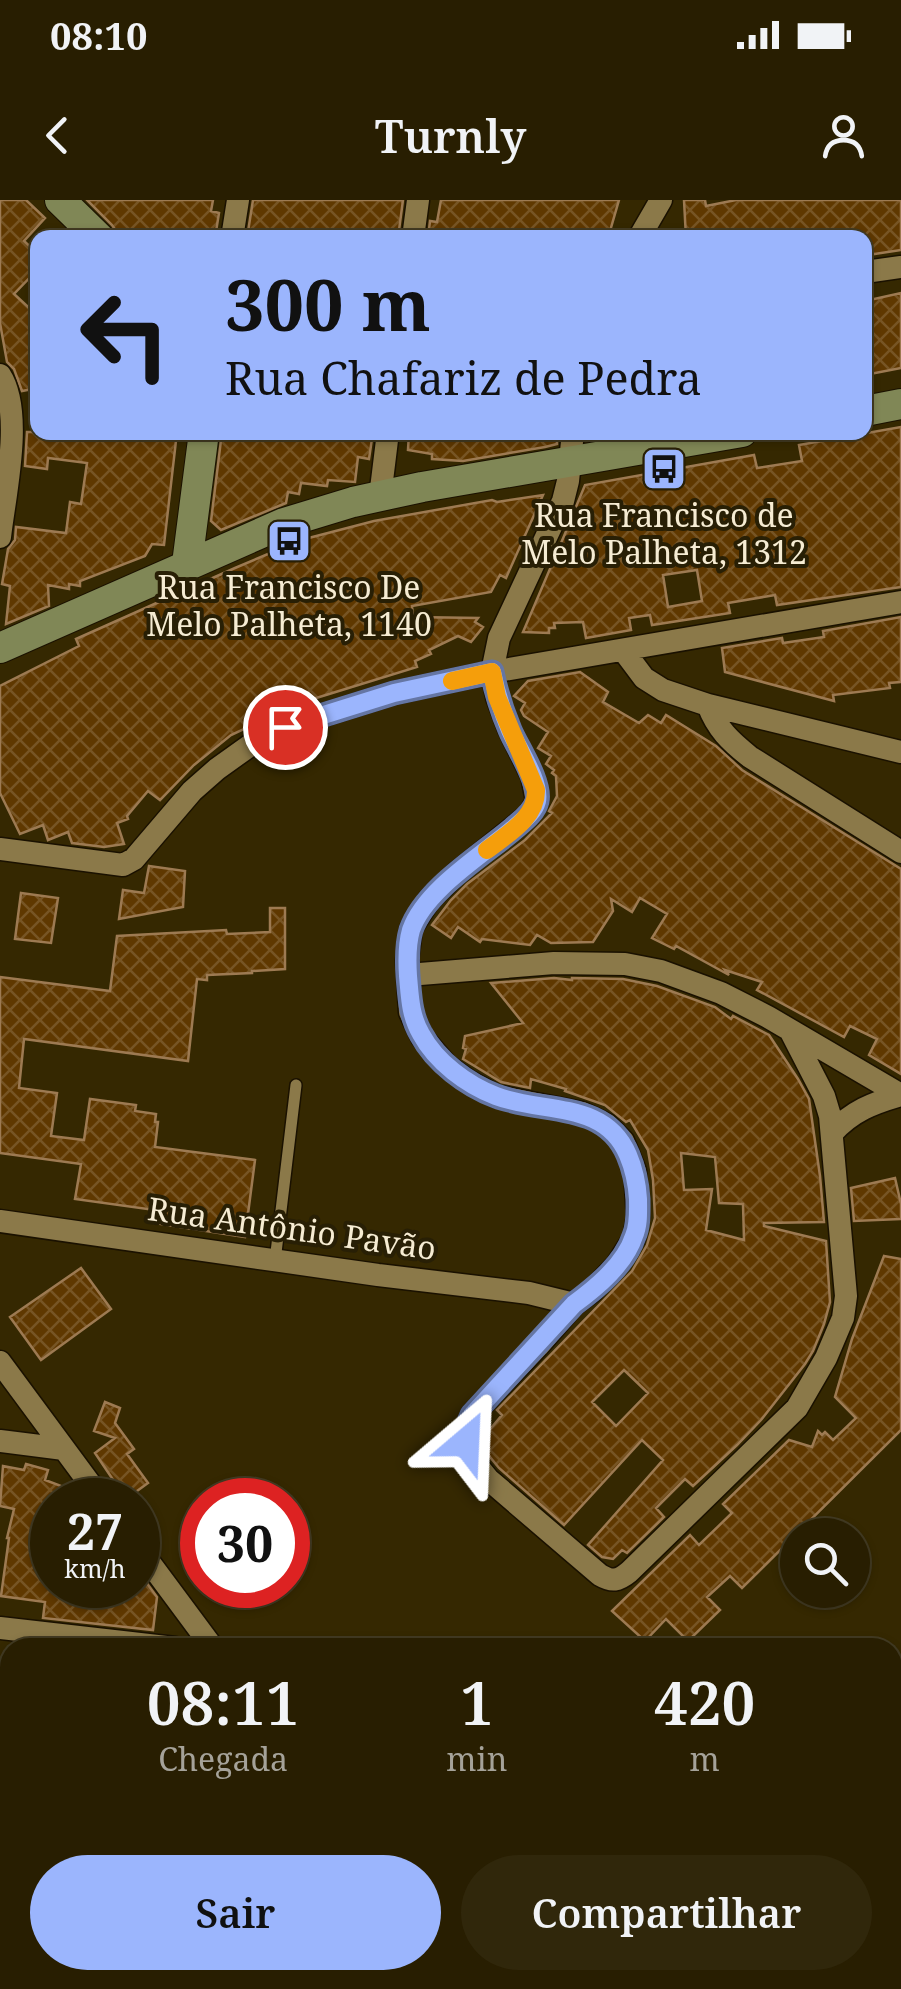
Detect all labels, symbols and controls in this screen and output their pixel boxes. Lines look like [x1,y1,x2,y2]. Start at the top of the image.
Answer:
text: 08:10 [50,9,147,61]
text: Turnly [375,105,526,166]
icon: back [30,108,85,163]
icon: person [816,108,871,163]
text: 300 m [225,256,431,352]
icon: left [60,270,190,400]
text: Rua Chafariz de Pedra [225,347,702,408]
bus stop icon: Rua Francisco de Melo Palheta, 1312 [641,446,687,492]
place label: Rua Francisco de Melo Palheta, 1312 [521,493,807,573]
bus stop icon: Rua Francisco De Melo Palheta, 1140 [266,518,312,564]
place label: Rua Francisco De Melo Palheta, 1140 [146,565,432,645]
pin [243,685,328,770]
icon: arrive [258,700,313,755]
street label: Rua Antônio Pavão [145,1186,439,1269]
position arrow [414,1390,518,1494]
speed limit sign: 30 [180,1478,310,1608]
text: 27 [67,1497,123,1565]
map controls [780,1518,870,1608]
button: search [780,1518,870,1608]
text: km/h [64,1551,126,1585]
text: 08:11 [147,1661,300,1743]
text: 1 [460,1661,494,1743]
text: 420 [654,1661,755,1743]
text: Chegada [158,1737,288,1780]
text: min [446,1737,507,1780]
text: m [690,1737,720,1780]
button: Sair [30,1855,441,1970]
button: Compartilhar [461,1855,872,1970]

